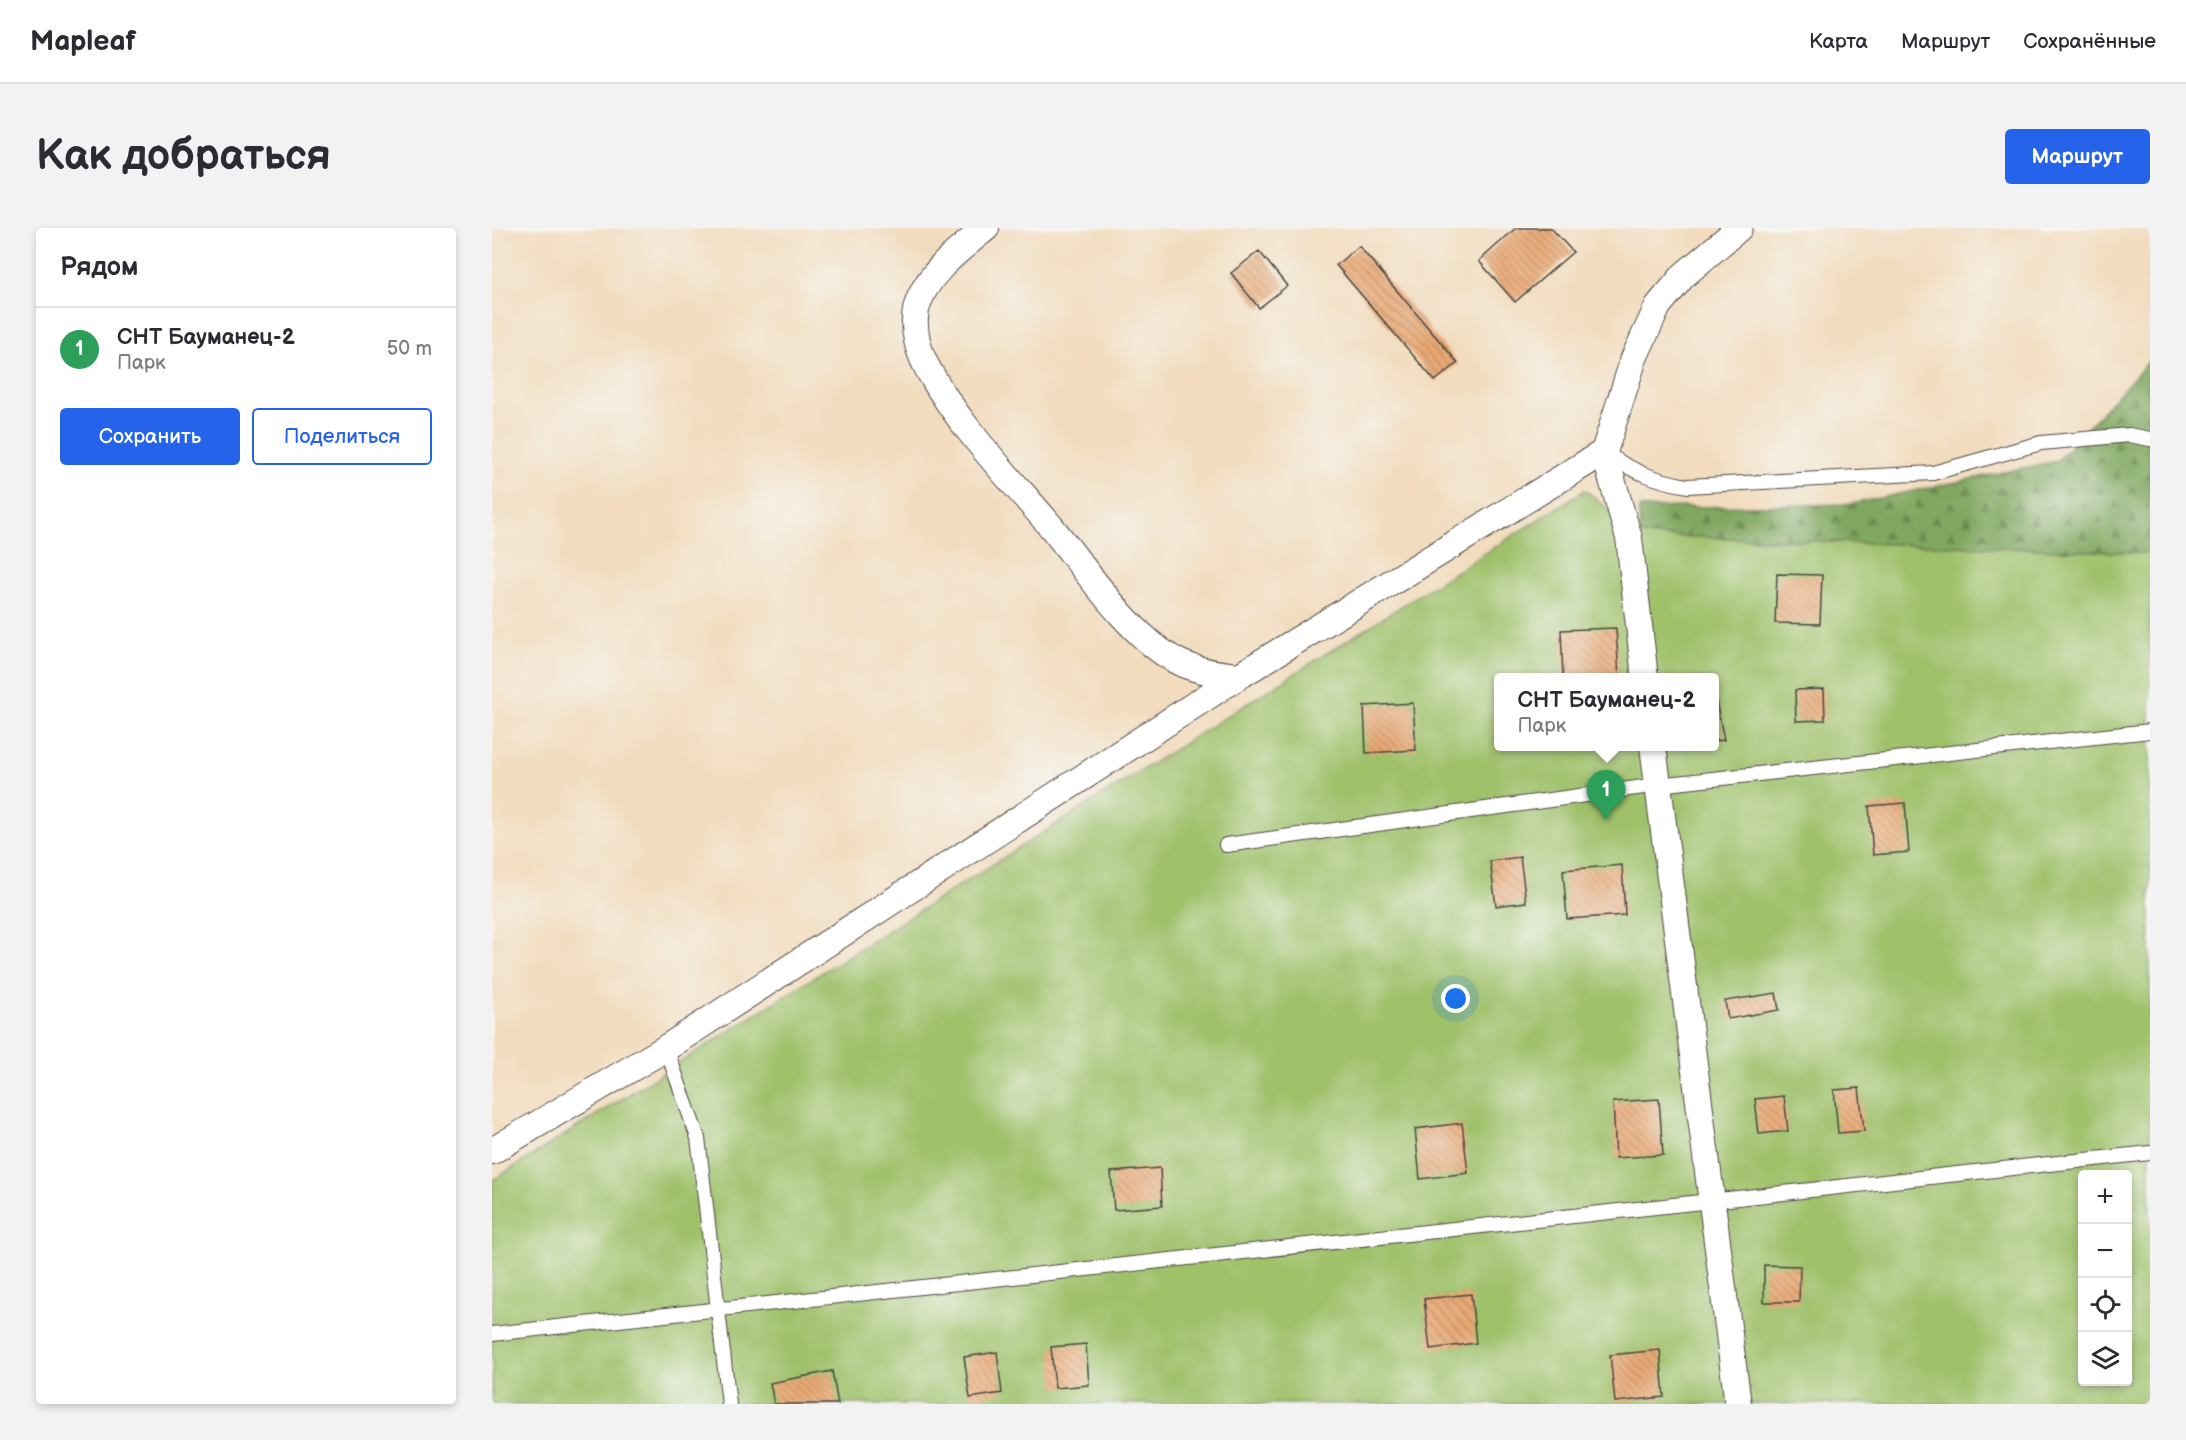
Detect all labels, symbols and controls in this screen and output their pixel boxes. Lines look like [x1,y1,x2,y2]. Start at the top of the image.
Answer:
text: Mapleaf [30,25,136,58]
text: Карта [1809,29,1868,54]
text: Маршрут [1901,29,1990,54]
text: Сохранённые [2023,29,2156,54]
button: Маршрут [2005,129,2150,184]
text: Как добраться [36,131,331,182]
text: Рядом [60,252,138,283]
text: СНТ Бауманец-2 [117,324,295,351]
text: 1 [75,337,84,361]
text: 50 m [387,337,432,361]
text: Парк [117,351,166,375]
button: Сохранить [60,408,240,465]
button: Поделиться [252,408,432,465]
popup [1494,673,1719,751]
text: СНТ Бауманец-2 [1518,687,1695,714]
text: Парк [1518,714,1566,738]
pin: 1 [1586,770,1626,820]
your location [1441,984,1470,1013]
map controls [2078,1170,2132,1386]
button: + [2078,1170,2132,1224]
button: − [2078,1224,2132,1278]
button: locate [2078,1278,2132,1332]
button: layers [2078,1332,2132,1386]

